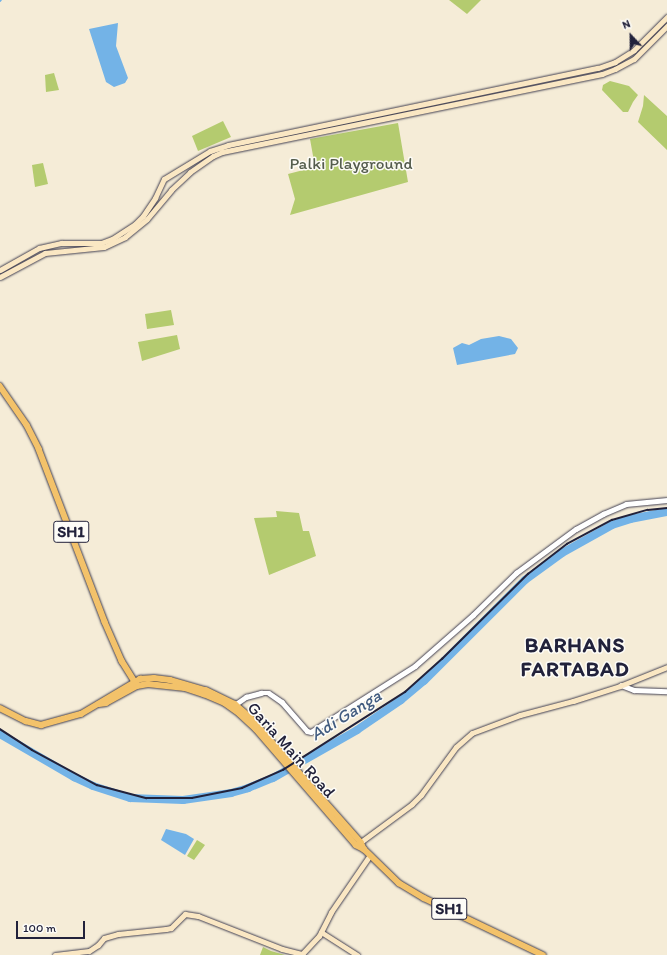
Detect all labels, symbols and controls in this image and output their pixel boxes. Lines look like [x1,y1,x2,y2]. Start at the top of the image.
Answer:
north arrow [611,16,651,56]
text: N [620,17,632,32]
park label: Palki Playground [290,154,412,174]
road number: SH1 [53,518,89,546]
district label: BARHANS FARTABAD [520,632,630,682]
water label: Adi Ganga [306,685,386,745]
street label: Garia Main Road [243,698,339,802]
road number: SH1 [431,895,467,923]
scale bar [18,913,87,939]
text: 100 m [23,921,56,935]

